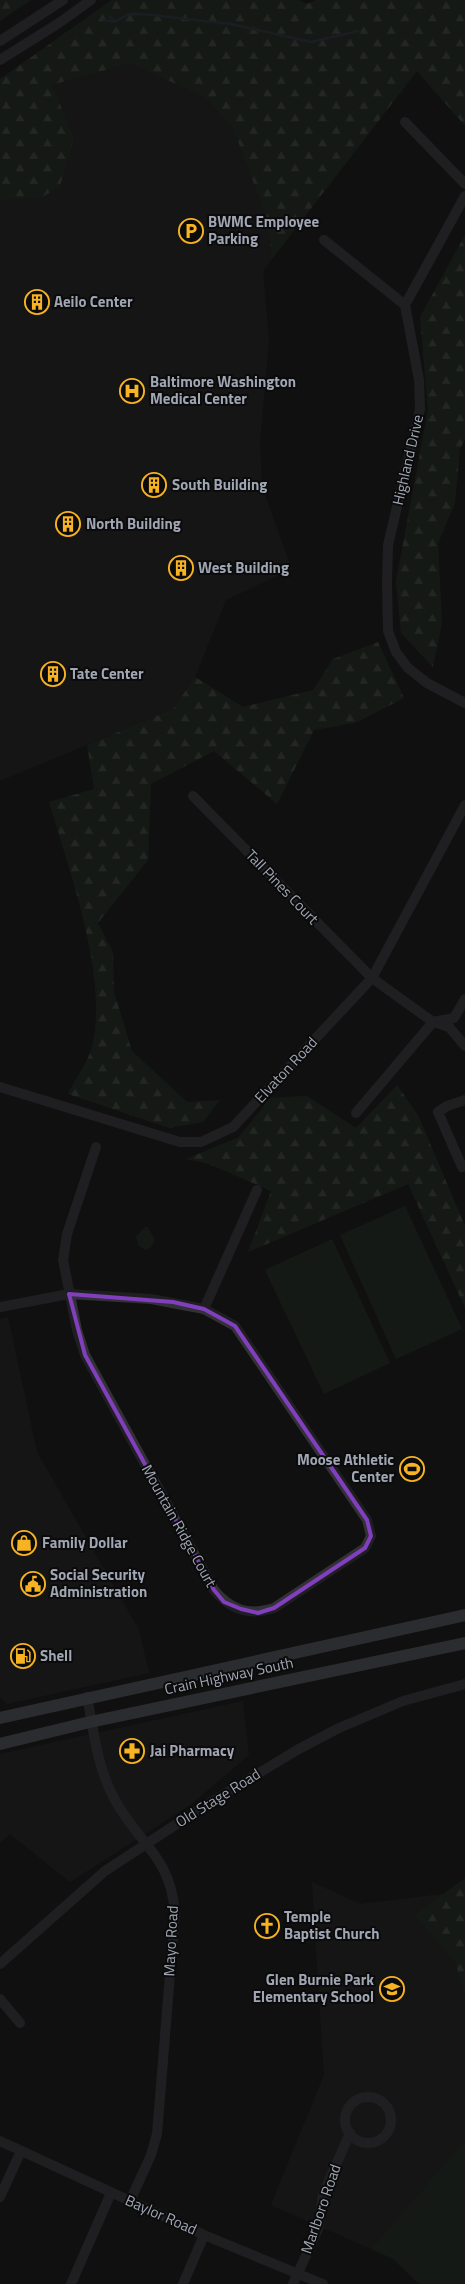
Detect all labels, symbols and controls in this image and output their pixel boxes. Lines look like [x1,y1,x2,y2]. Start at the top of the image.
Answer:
place label: BWMC Employee Parking [208,210,319,250]
parking icon: BWMC Employee Parking [178,218,204,244]
building icon: Aeilo Center [24,289,50,315]
place label: Aeilo Center [54,290,133,313]
place label: Baltimore Washington Medical Center [150,370,296,410]
hospital icon: Baltimore Washington Medical Center [119,378,145,404]
street label: Highland Drive [386,412,429,507]
building icon: South Building [141,472,167,498]
place label: South Building [172,473,267,496]
building icon: North Building [55,511,81,537]
place label: North Building [86,512,181,535]
building icon: West Building [168,555,194,581]
place label: West Building [198,556,289,579]
building icon: Tate Center [40,661,66,687]
place label: Tate Center [70,662,144,685]
street label: Tall Pines Court [240,844,325,930]
street label: Elvaton Road [249,1031,322,1108]
place label: Moose Athletic Center [297,1448,394,1488]
sports icon: Moose Athletic Center [399,1456,425,1482]
street label: Mountain Ridge Court [136,1460,223,1592]
shop icon: Family Dollar [11,1530,37,1556]
place label: Family Dollar [42,1531,128,1554]
place label: Social Security Administration [50,1563,147,1603]
public building icon: Social Security Administration [20,1571,46,1597]
fuel station icon: Shell [10,1643,36,1669]
place label: Shell [40,1644,72,1667]
street label: Crain Highway South [162,1651,295,1700]
pharmacy icon: Jai Pharmacy [119,1738,145,1764]
place label: Jai Pharmacy [150,1739,235,1762]
street label: Old Stage Road [171,1762,265,1833]
street label: Mayo Road [157,1905,184,1977]
place label: Temple Baptist Church [284,1905,379,1945]
church icon: Temple Baptist Church [254,1913,280,1939]
place label: Glen Burnie Park Elementary School [253,1968,374,2008]
school or university icon: Glen Burnie Park Elementary School [379,1976,405,2002]
street label: Marlboro Road [294,2161,347,2257]
street label: Baylor Road [122,2189,201,2241]

